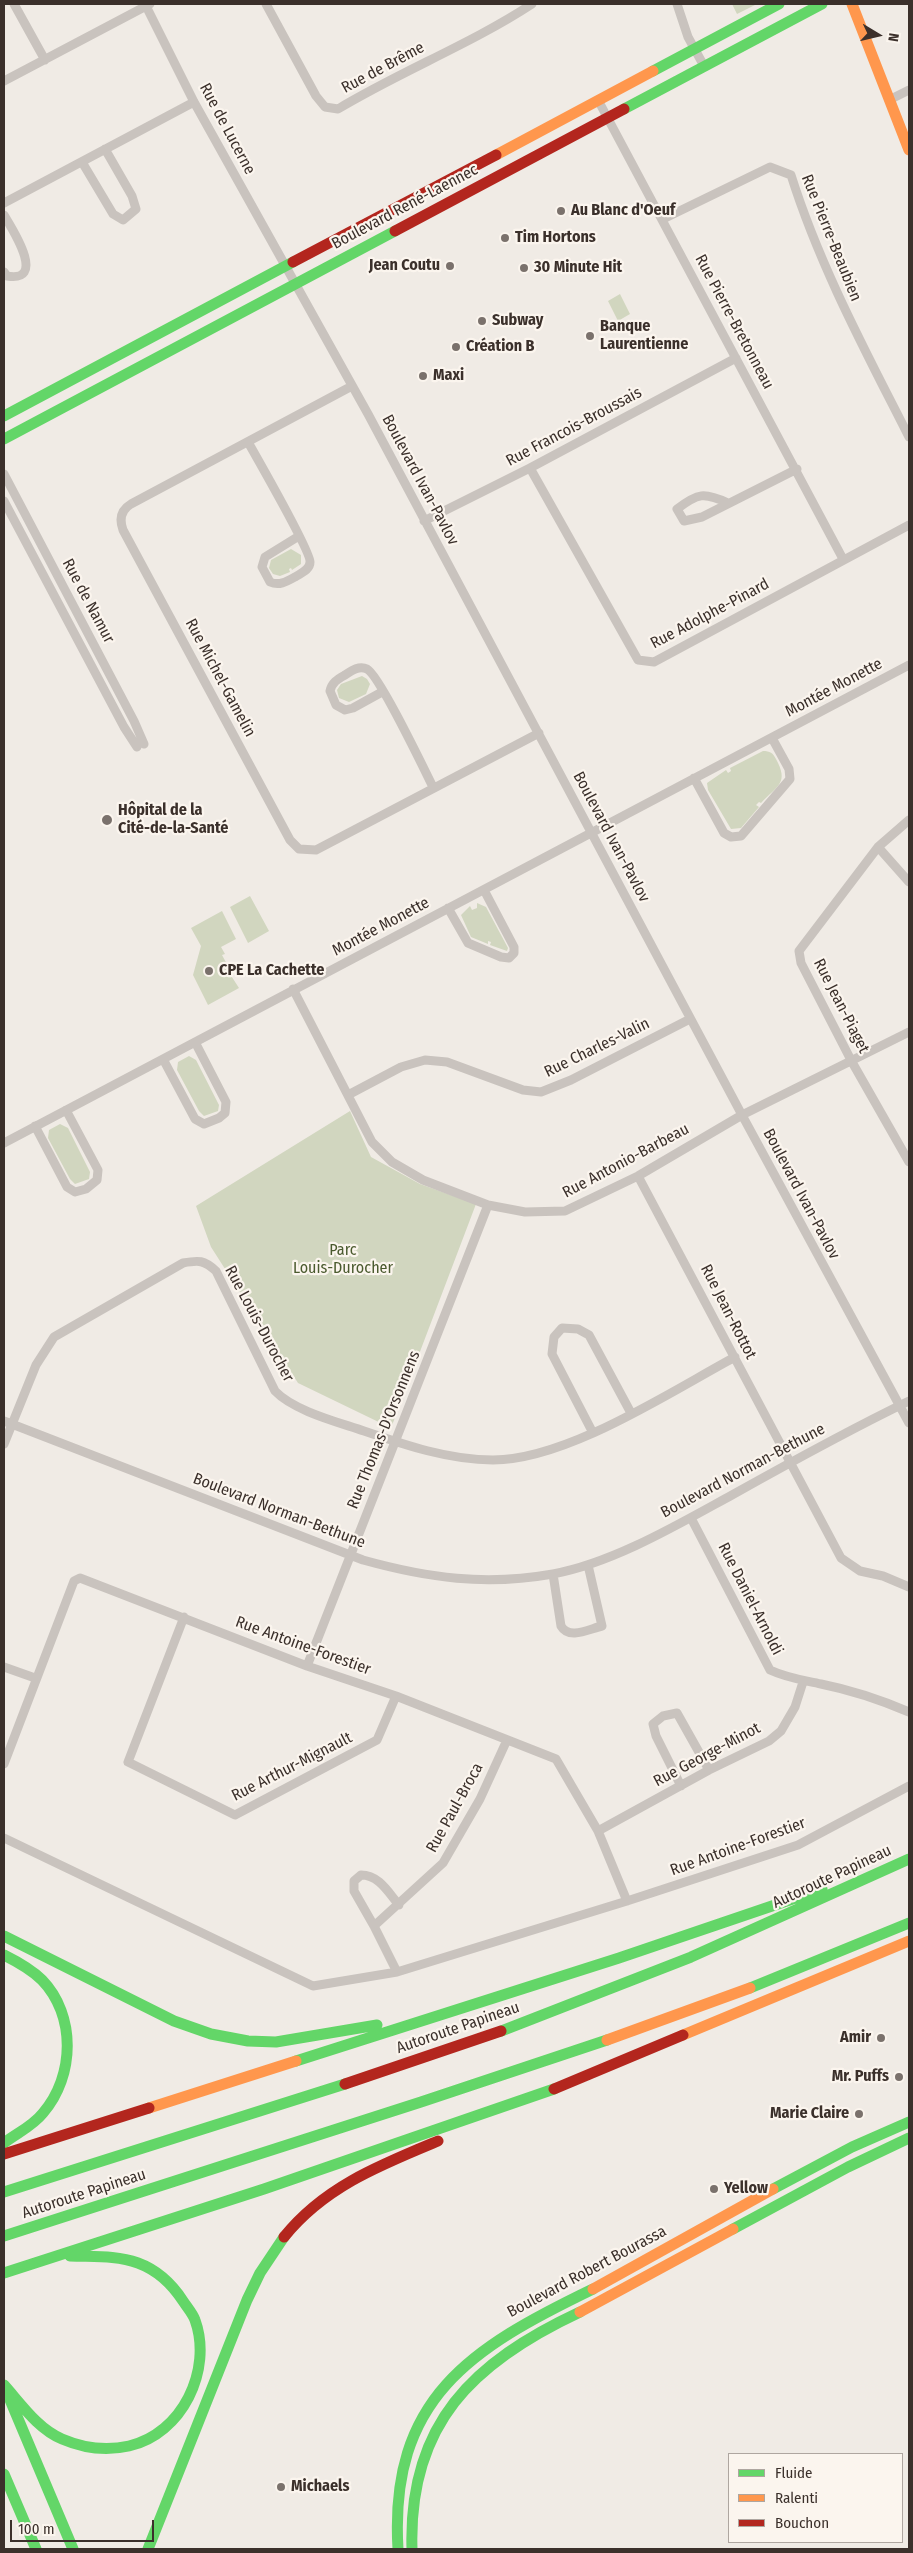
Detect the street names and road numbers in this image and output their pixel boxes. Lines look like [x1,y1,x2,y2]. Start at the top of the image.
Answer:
street label: Rue de Brême [338,38,428,98]
street label: Rue de Lucerne [195,80,259,178]
street label: Boulevard René-Laennec [329,160,481,254]
street label: Rue Pierre-Beaubien [797,172,865,304]
street label: Rue Pierre-Bretonneau [690,251,778,393]
street label: Rue Francois-Broussais [503,383,645,471]
street label: Boulevard Ivan-Pavlov [378,412,462,548]
street label: Rue de Namur [58,556,118,646]
street label: Rue Adolphe-Pinard [647,575,773,653]
street label: Rue Michel-Gamelin [181,616,259,740]
street label: Montée Monette [782,654,886,722]
street label: Boulevard Ivan-Pavlov [569,769,653,905]
street label: Montée Monette [329,893,433,961]
street label: Rue Jean-Piaget [809,956,873,1056]
street label: Rue Charles-Valin [541,1014,653,1082]
street label: Rue Antonio-Barbeau [559,1120,693,1202]
street label: Boulevard Ivan-Pavlov [759,1126,843,1262]
street label: Rue Jean-Rottot [696,1261,760,1363]
street label: Rue Louis-Durocher [220,1263,298,1385]
street label: Rue Thomas-D'Orsonnens [343,1348,425,1512]
street label: Boulevard Norman-Bethune [658,1420,828,1522]
street label: Boulevard Norman-Bethune [190,1469,368,1553]
street label: Rue Daniel-Arnoldi [713,1540,787,1658]
street label: Rue Antoine-Forestier [233,1613,373,1679]
street label: Rue George-Minot [650,1719,764,1791]
street label: Rue Arthur-Mignault [228,1728,356,1806]
street label: Rue Paul-Broca [423,1760,487,1856]
street label: Rue Antoine-Forestier [668,1814,808,1880]
street label: Autoroute Papineau [769,1841,895,1913]
street label: Autoroute Papineau [394,1998,522,2058]
street label: Autoroute Papineau [20,2165,148,2223]
street label: Boulevard Robert Bourassa [504,2222,670,2322]

